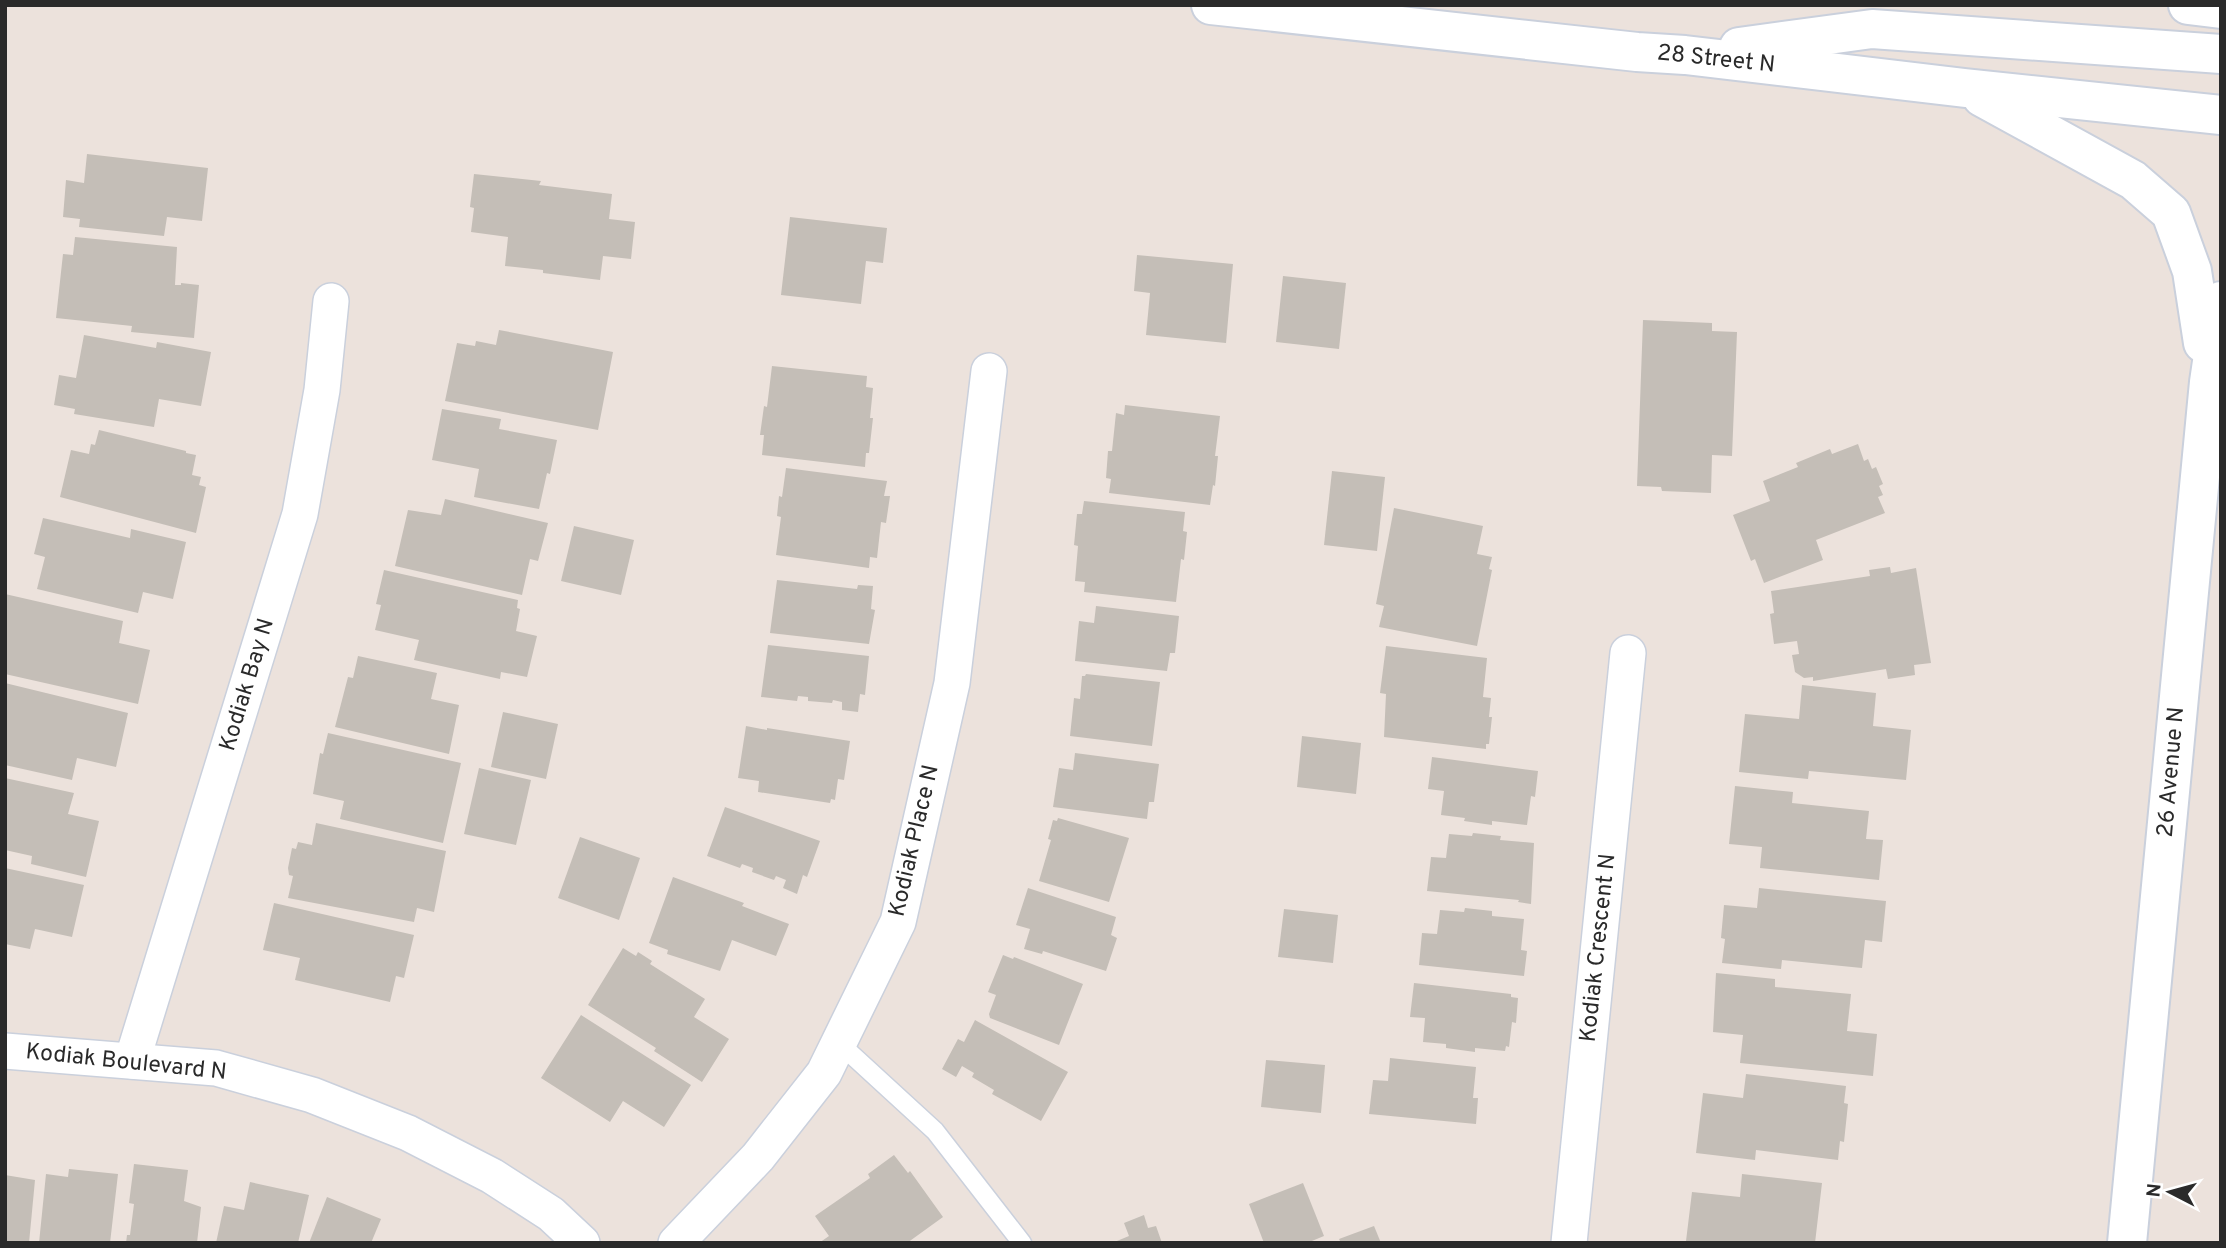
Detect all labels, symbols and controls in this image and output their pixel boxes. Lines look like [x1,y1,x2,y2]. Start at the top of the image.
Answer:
street label: 28 Street N [1656,39,1776,81]
street label: Kodiak Bay N [214,615,282,755]
street label: 26 Avenue N [2152,706,2192,838]
street label: Kodiak Place N [883,762,947,920]
street label: Kodiak Crescent N [1575,852,1623,1044]
street label: Kodiak Boulevard N [24,1038,228,1088]
north arrow [2135,1157,2205,1227]
text: N [2142,1182,2168,1198]

